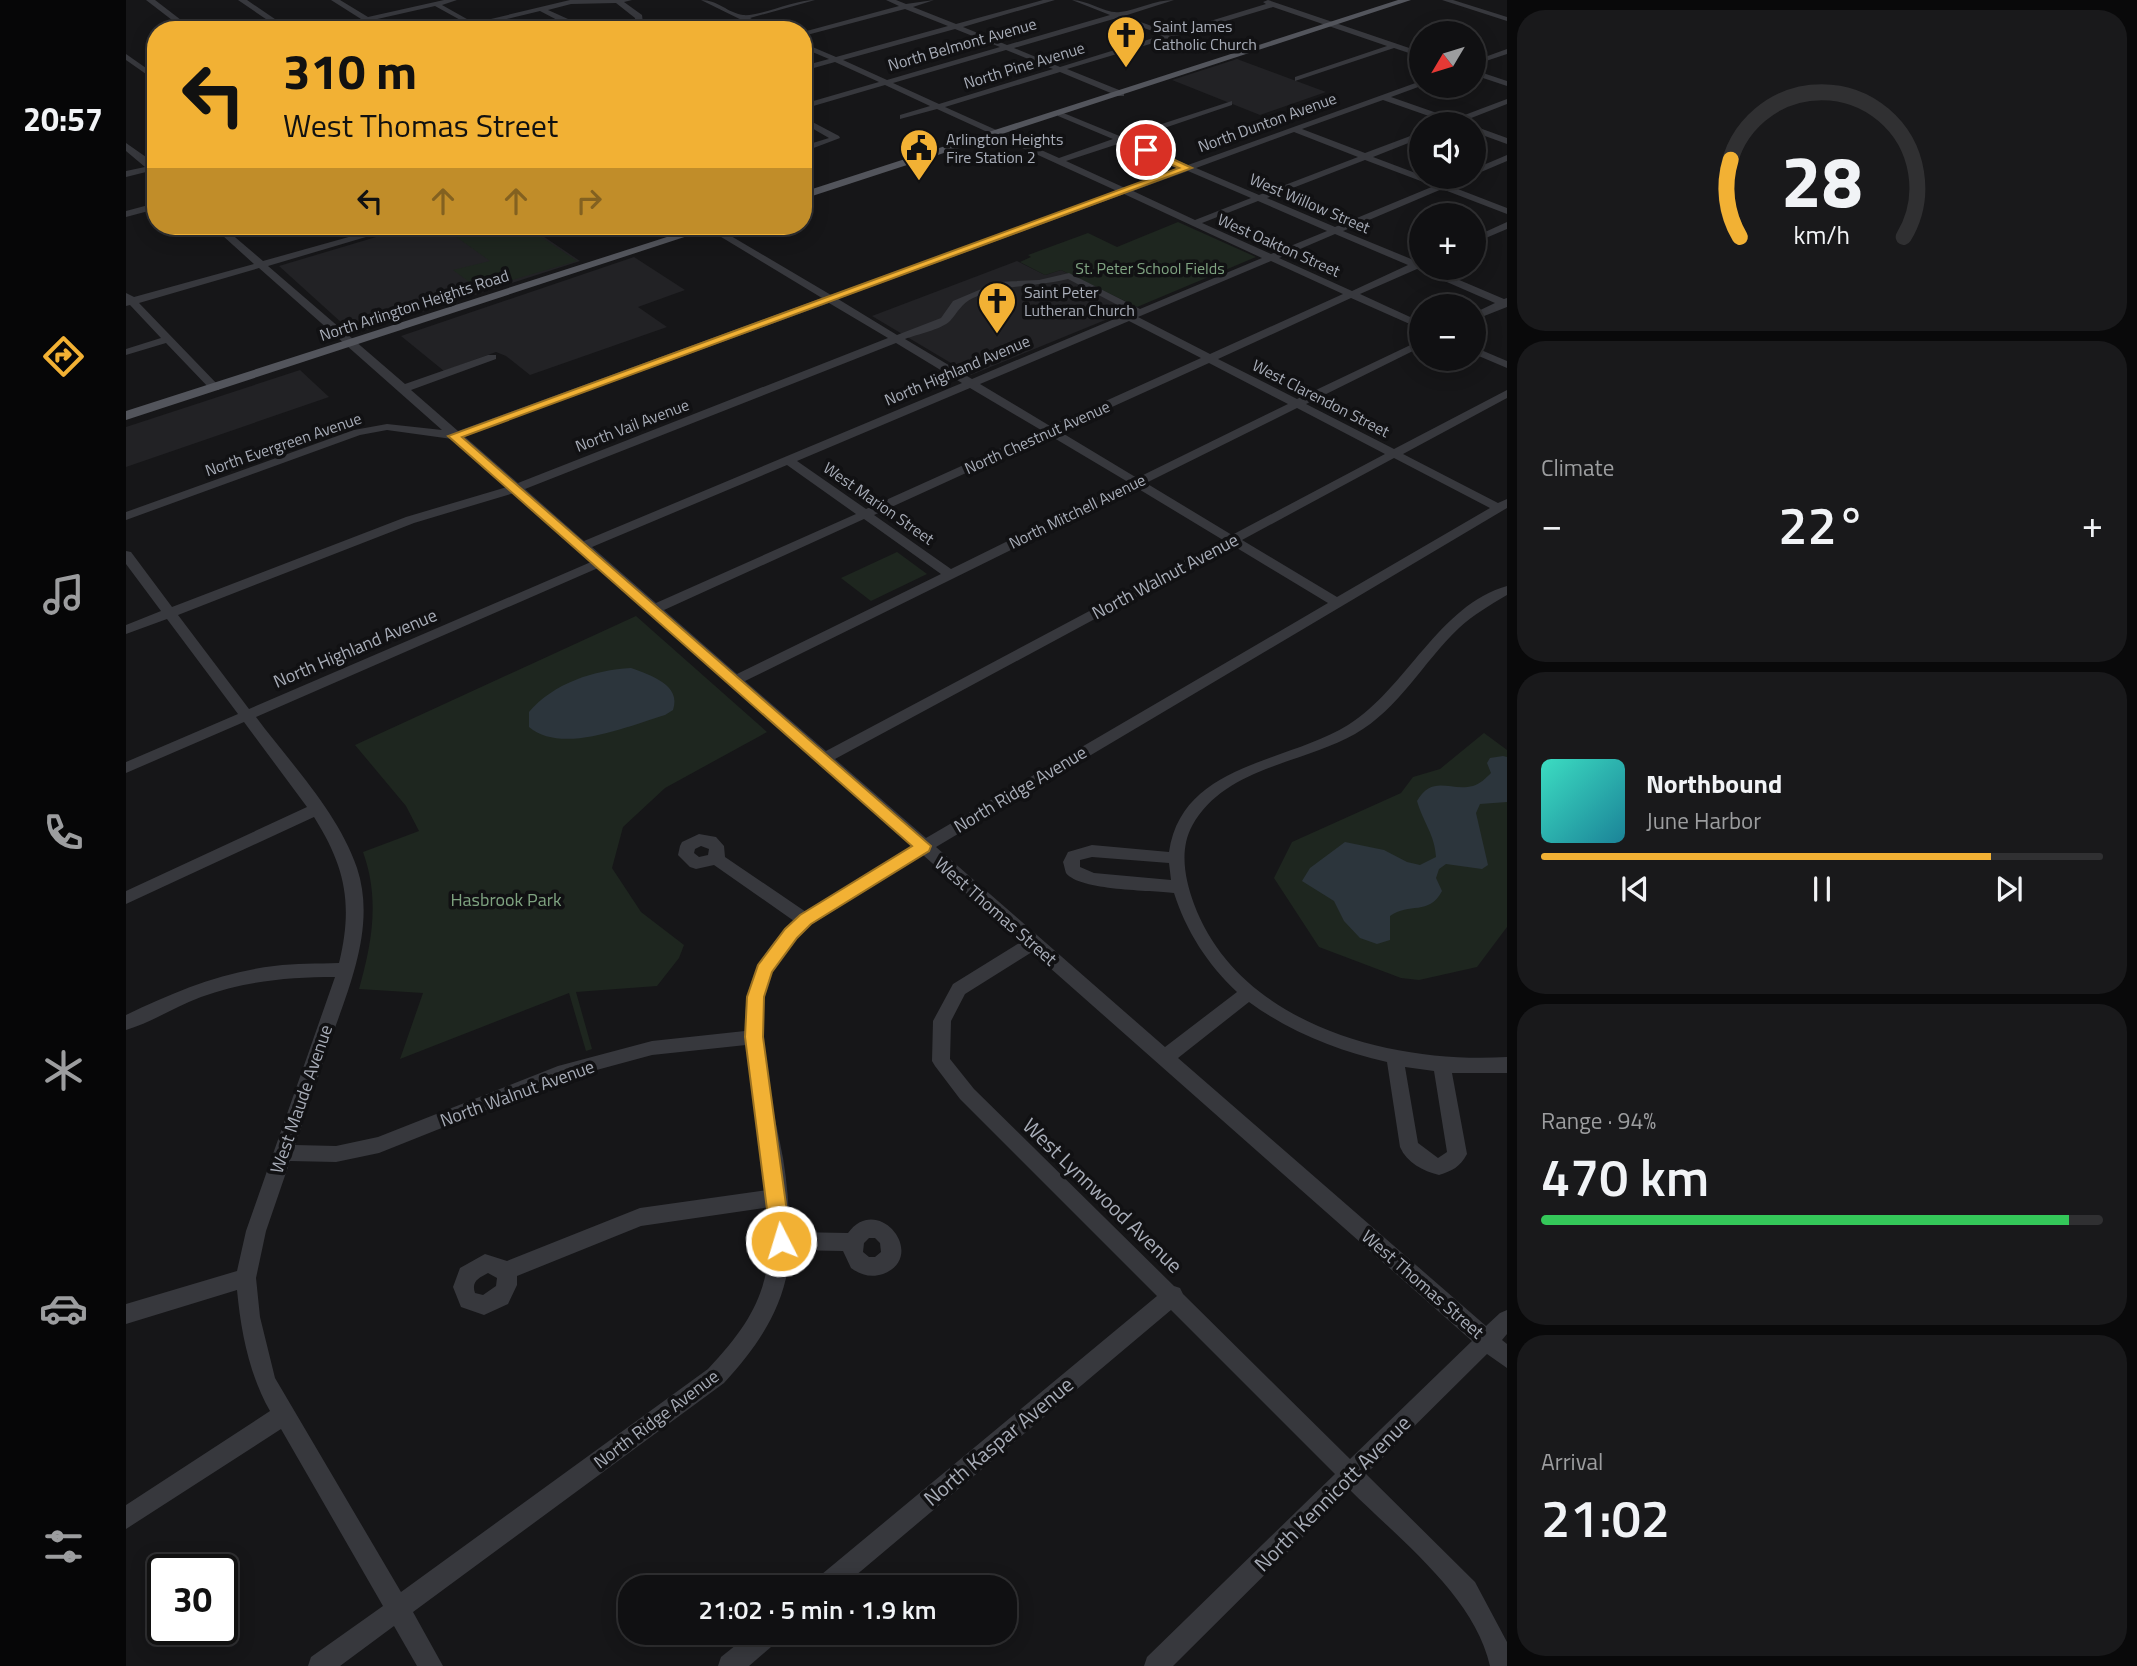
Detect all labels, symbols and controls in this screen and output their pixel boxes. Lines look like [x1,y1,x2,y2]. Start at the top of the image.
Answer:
street label: North Belmont Avenue [885,11,1039,77]
church icon: Saint James Catholic Church [1105,14,1147,69]
place label: Saint James Catholic Church [1153,14,1257,56]
north arrow [1409,21,1486,98]
map controls [1409,21,1486,371]
text: 310 m [283,33,417,108]
street label: North Pine Avenue [960,35,1088,95]
icon: left [168,49,259,140]
street label: North Dunton Avenue [1194,86,1340,158]
text: 20:57 [23,95,103,143]
text: West Thomas Street [283,101,558,149]
button: sound [1409,112,1486,189]
pin [1116,120,1176,180]
text: 28 [1781,125,1863,235]
public building icon: Arlington Heights Fire Station 2 [898,127,940,182]
place label: Arlington Heights Fire Station 2 [946,127,1063,169]
icon: arrive [1127,131,1165,169]
street label: West Willow Street [1246,167,1374,239]
icon: left [351,182,389,220]
icon: ahead [424,182,462,220]
icon: ahead [497,182,535,220]
icon: right [570,182,608,220]
button: + [1409,203,1486,280]
street label: West Oakton Street [1214,207,1345,283]
text: km/h [1794,215,1850,253]
park label: St. Peter School Fields [1075,256,1225,280]
street label: North Arlington Heights Road [316,263,512,347]
church icon: Saint Peter Lutheran Church [976,280,1018,335]
place label: Saint Peter Lutheran Church [1024,280,1135,322]
button: − [1409,294,1486,371]
street label: North Highland Avenue [881,328,1033,412]
icon: directions [39,332,88,381]
street label: West Clarendon Street [1248,353,1394,443]
street label: North Vail Avenue [572,392,692,458]
street label: North Chestnut Avenue [960,394,1114,480]
street label: North Evergreen Avenue [202,406,364,482]
text: Climate [1541,450,1614,485]
street label: West Marion Street [819,456,940,551]
street label: North Mitchell Avenue [1004,467,1150,555]
text: 22° [1778,485,1866,564]
text: − [1541,495,1562,553]
text: + [2082,495,2103,553]
street label: North Walnut Avenue [1087,526,1243,626]
icon: music [39,570,88,619]
street label: North Highland Avenue [269,601,441,695]
street label: North Ridge Avenue [948,739,1092,839]
text: Northbound [1646,764,1782,803]
text: June Harbor [1646,803,1761,838]
icon: phone [39,808,88,857]
street label: West Thomas Street [929,850,1064,972]
icon: previous [1616,870,1654,908]
icon: pause [1803,870,1841,908]
icon: next [1990,870,2028,908]
park label: Hasbrook Park [450,886,562,913]
street label: West Maude Avenue [263,1021,339,1177]
icon: climate [39,1046,88,1095]
street label: North Walnut Avenue [436,1053,598,1133]
text: Range · 94% [1541,1103,1656,1138]
street label: West Lynnwood Avenue [1016,1110,1190,1280]
text: 470 km [1541,1137,1709,1216]
position arrow [744,1204,818,1278]
street label: West Thomas Street [1356,1223,1491,1345]
icon: car [39,1284,88,1333]
street label: North Ridge Avenue [588,1363,724,1475]
street label: North Kaspar Avenue [916,1369,1080,1513]
street label: North Kennicott Avenue [1246,1407,1418,1579]
text: Arrival [1541,1444,1603,1479]
text: 21:02 [1541,1478,1670,1557]
icon: filters [39,1522,88,1571]
speed limit sign: 30 [147,1554,238,1645]
text: 21:02 · 5 min · 1.9 km [698,1590,937,1629]

